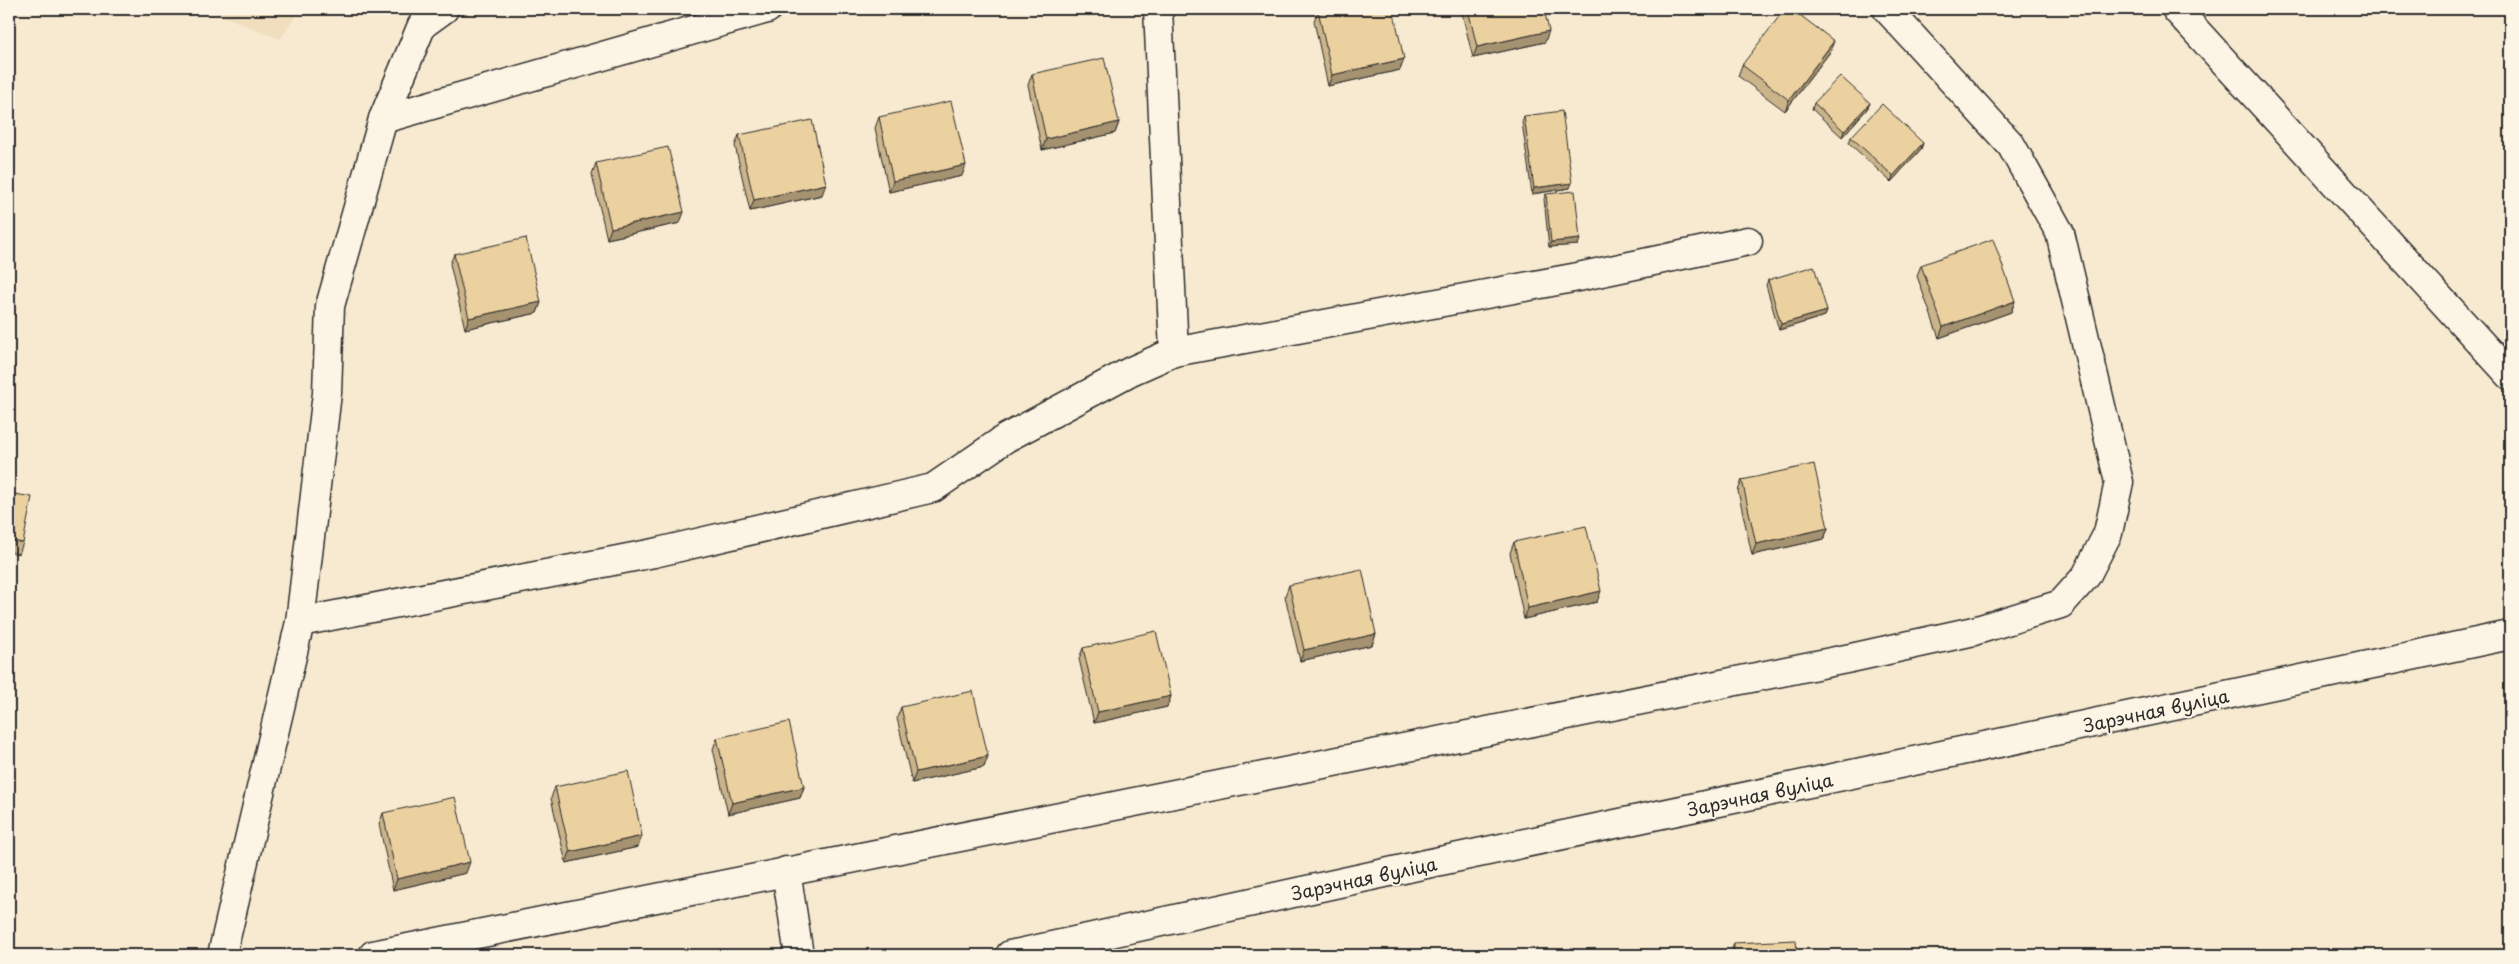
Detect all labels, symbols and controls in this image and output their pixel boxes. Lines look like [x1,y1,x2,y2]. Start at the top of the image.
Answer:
street label: Зарэчная вуліца [2081,681,2231,739]
street label: Зарэчная вуліца [1685,765,1835,823]
street label: Зарэчная вуліца [1289,849,1439,907]

